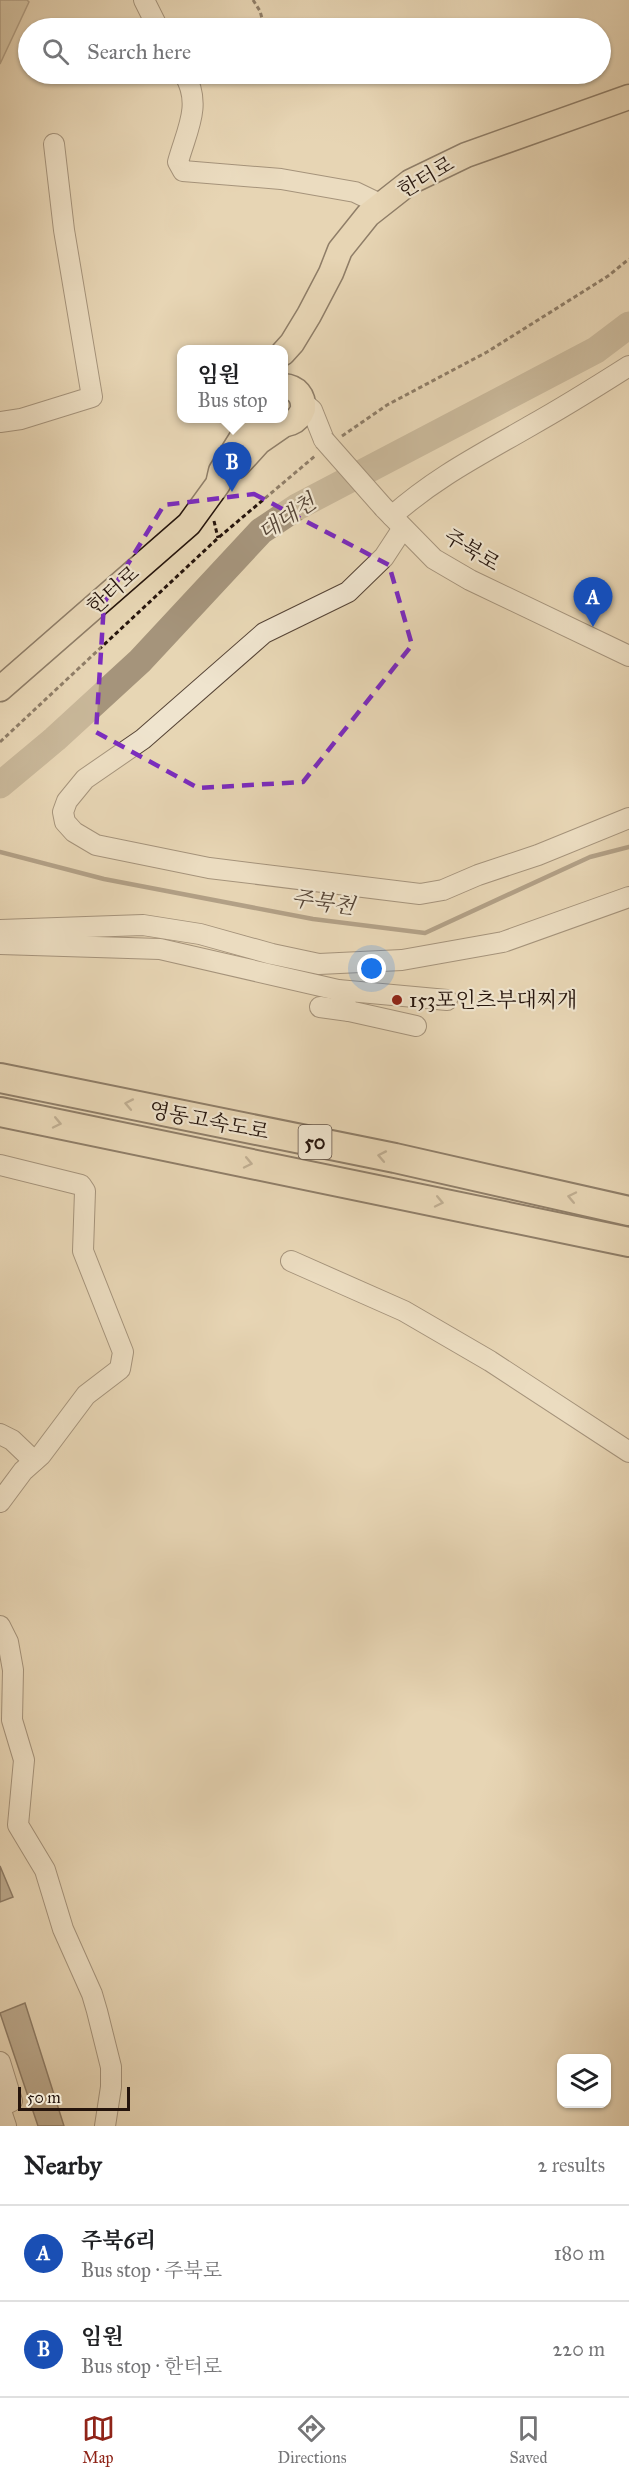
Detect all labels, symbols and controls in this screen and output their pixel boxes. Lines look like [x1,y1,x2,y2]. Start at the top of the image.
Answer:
search box [18,18,611,84]
icon: search [39,35,72,68]
text: Search here [87,38,191,65]
street label: 한터로 [393,151,459,203]
popup [177,345,288,423]
text: 임원 [197,361,240,388]
text: Bus stop [197,388,268,412]
pin: B [212,442,252,492]
water label: 대대천 [253,487,322,546]
street label: 주북로 [439,523,505,577]
street label: 한터로 [82,560,144,620]
pin: A [574,578,612,627]
water label: 주북천 [290,884,358,920]
your location [357,954,386,983]
place label: 153포인츠부대찌개 [409,987,577,1013]
marker: 153포인츠부대찌개 [390,993,404,1007]
street label: 영동고속도로 [147,1097,271,1145]
one-way arrow [124,1098,134,1111]
one-way arrow [52,1116,62,1129]
road number: 50 [298,1125,332,1159]
one-way arrow [377,1150,387,1163]
one-way arrow [243,1156,253,1169]
one-way arrow [567,1191,577,1204]
one-way arrow [434,1195,444,1208]
map controls [557,2054,611,2108]
button: layers [557,2054,611,2108]
scale bar [18,2084,130,2112]
text: 50 m [27,2088,61,2107]
text: Nearby [24,2149,102,2181]
text: 2 results [537,2153,605,2177]
text: 주북6리 [81,2227,156,2254]
text: A [37,2241,50,2265]
text: 180 m [554,2241,605,2265]
text: Bus stop · 주북로 [81,2258,222,2282]
text: 임원 [81,2323,124,2350]
text: B [37,2337,50,2361]
text: 220 m [553,2337,605,2361]
text: Bus stop · 한터로 [81,2354,222,2378]
tab: Map [82,2412,115,2467]
tab: Directions [278,2412,346,2467]
tab: Saved [509,2412,547,2467]

